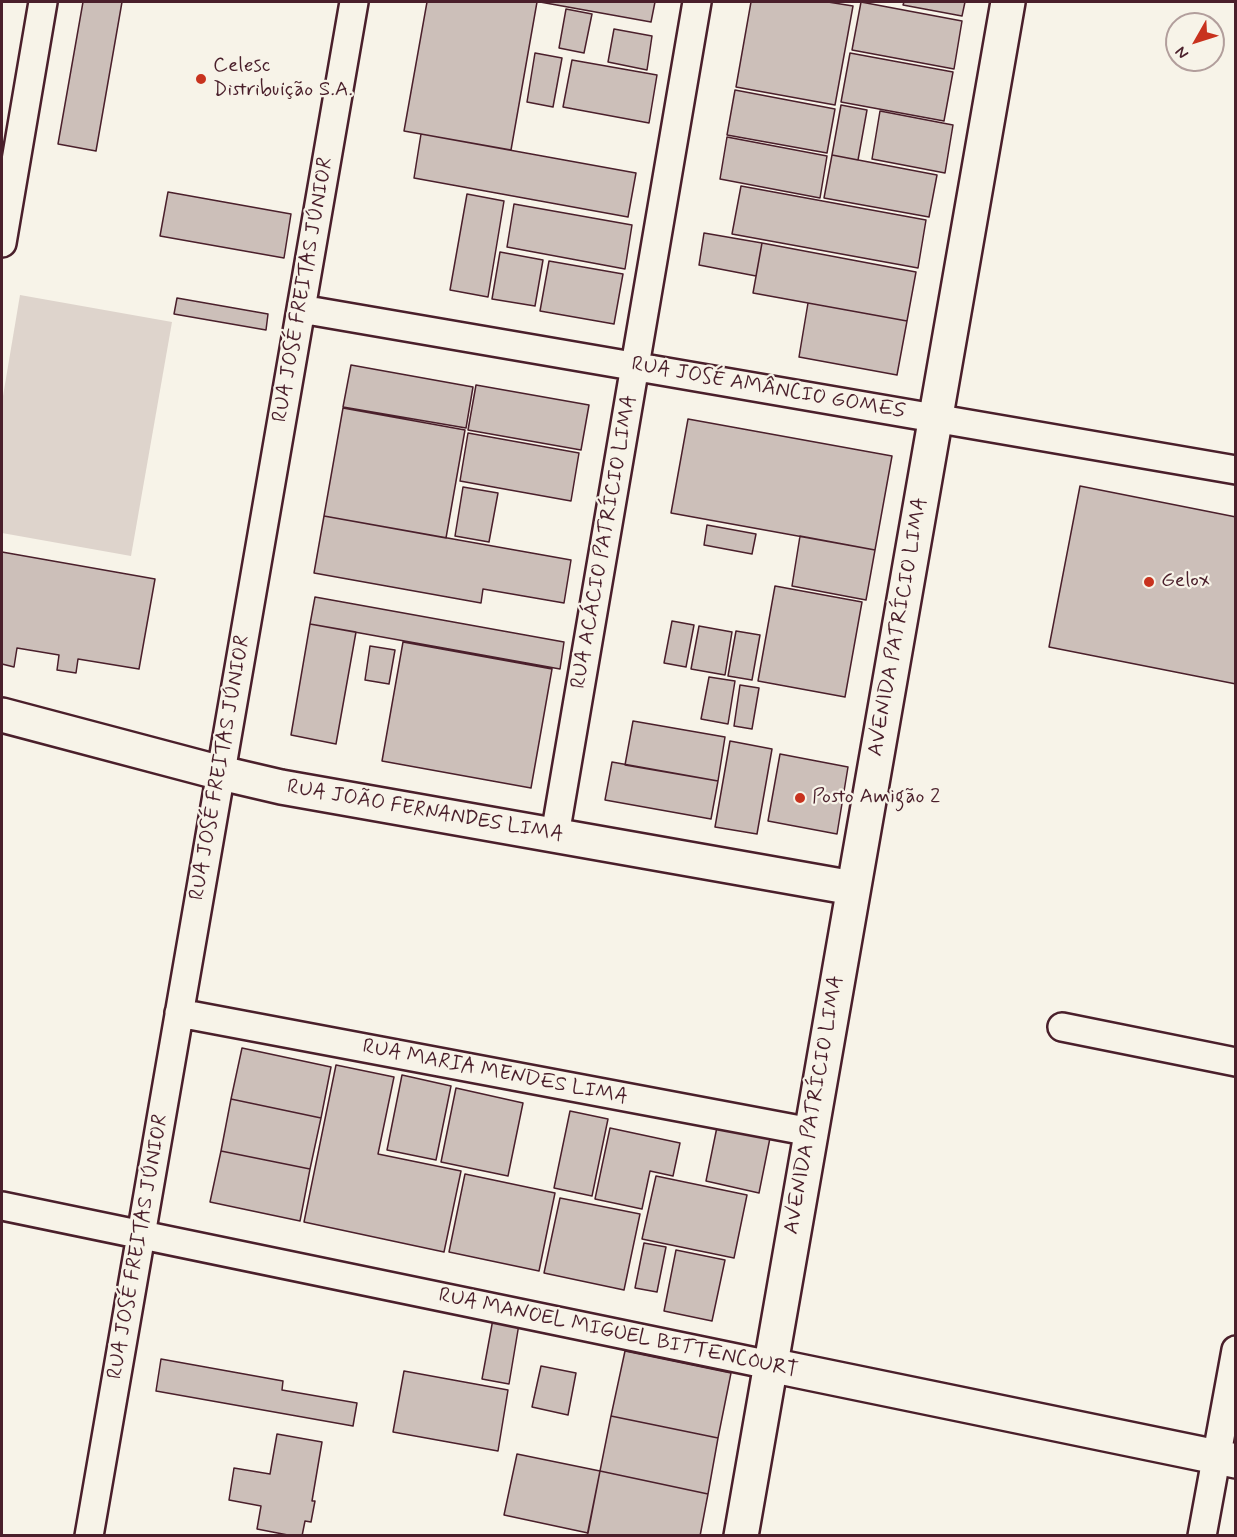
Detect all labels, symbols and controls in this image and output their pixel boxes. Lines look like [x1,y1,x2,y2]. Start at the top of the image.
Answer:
north arrow [1165,12,1225,72]
text: N [1171,42,1194,63]
place label: Celesc Distribuição S.A. [213,54,353,104]
marker: Celesc Distribuição S.A. [194,72,208,86]
street label: RUA JOSÉ FREITAS JÚNIOR [268,156,340,424]
street label: RUA JOSÉ AMÂNCIO GOMES [629,353,907,425]
street label: RUA ACÁCIO PATRÍCIO LIMA [567,393,643,691]
street label: AVENIDA PATRÍCIO LIMA [864,496,934,758]
place label: Gelox [1161,569,1210,595]
marker: Gelox [1142,575,1156,589]
street label: RUA JOSÉ FREITAS JÚNIOR [185,634,257,902]
street label: RUA JOÃO FERNANDES LIMA [285,775,565,849]
place label: Posto Amigão 2 [812,785,940,811]
marker: Posto Amigão 2 [793,791,807,805]
street label: AVENIDA PATRÍCIO LIMA [780,974,850,1236]
street label: RUA MARIA MENDES LIMA [360,1035,630,1111]
street label: RUA JOSÉ FREITAS JÚNIOR [103,1113,175,1381]
street label: RUA MANOEL MIGUEL BITTENCOURT [436,1284,800,1384]

